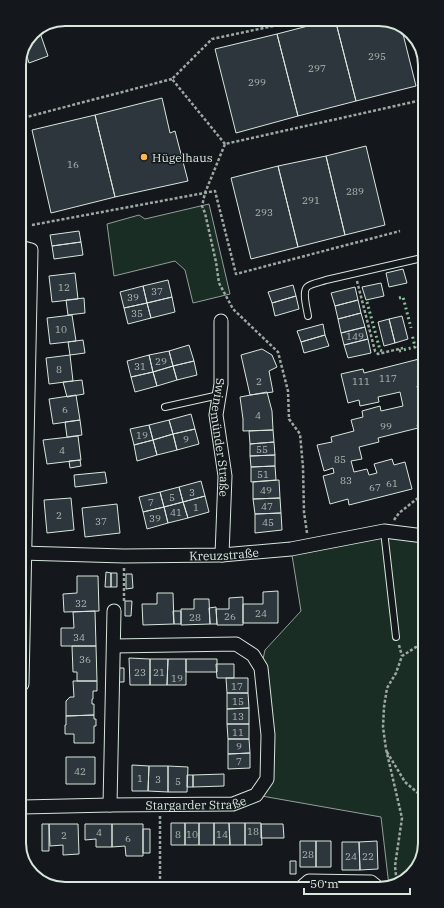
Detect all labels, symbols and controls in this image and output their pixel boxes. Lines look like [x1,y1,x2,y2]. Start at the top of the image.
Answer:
house number: 295 [368,50,386,63]
house number: 297 [308,62,326,75]
house number: 299 [248,76,266,89]
place label: Hügelhaus [152,150,213,165]
marker: Hügelhaus [139,152,149,162]
house number: 16 [67,158,79,171]
house number: 289 [346,185,364,198]
house number: 291 [302,194,320,207]
house number: 293 [255,206,273,219]
house number: 12 [58,281,70,294]
house number: 37 [151,285,163,298]
house number: 39 [127,291,139,304]
house number: 35 [131,307,143,320]
house number: 10 [55,323,67,336]
house number: 149 [346,330,364,343]
house number: 29 [155,355,167,368]
house number: 31 [134,360,146,373]
house number: 8 [56,363,62,376]
house number: 117 [379,372,397,385]
house number: 2 [256,375,262,388]
house number: 111 [352,375,370,388]
street label: Swinemünder Straße [208,378,233,497]
house number: 6 [62,403,68,416]
house number: 4 [255,409,261,422]
house number: 99 [380,420,392,433]
house number: 19 [136,429,148,442]
house number: 9 [183,433,189,446]
house number: 55 [256,443,268,456]
house number: 4 [59,444,65,457]
house number: 85 [334,453,346,466]
house number: 51 [257,468,269,481]
house number: 83 [340,474,352,487]
house number: 61 [386,477,398,490]
house number: 67 [369,481,381,494]
house number: 49 [260,484,272,497]
house number: 3 [189,486,195,499]
house number: 5 [169,491,175,504]
house number: 7 [148,496,154,509]
house number: 47 [261,500,273,513]
house number: 1 [193,501,199,514]
house number: 41 [170,506,182,519]
house number: 2 [56,509,62,522]
house number: 39 [149,512,161,525]
house number: 37 [95,515,107,528]
house number: 45 [262,516,274,529]
street label: Kreuzstraße [189,544,259,563]
house number: 32 [75,597,87,610]
house number: 24 [255,607,267,620]
house number: 26 [224,610,236,623]
house number: 28 [189,611,201,624]
house number: 34 [73,631,85,644]
house number: 36 [79,653,91,666]
house number: 23 [134,666,146,679]
house number: 21 [153,666,165,679]
house number: 19 [171,672,183,685]
house number: 17 [231,680,243,693]
house number: 15 [232,695,244,708]
house number: 13 [232,710,244,723]
house number: 11 [232,726,244,739]
house number: 9 [236,740,242,753]
house number: 7 [236,755,242,768]
house number: 42 [74,765,86,778]
house number: 1 [137,772,143,785]
house number: 3 [155,773,161,786]
house number: 5 [175,775,181,788]
street label: Stargarder Straße [146,792,248,812]
house number: 18 [247,825,259,838]
house number: 4 [96,826,102,839]
house number: 8 [175,828,181,841]
house number: 10 [186,828,198,841]
house number: 14 [216,828,228,841]
house number: 2 [61,829,67,842]
house number: 6 [125,832,131,845]
house number: 28 [302,848,314,861]
house number: 24 [345,850,357,863]
house number: 22 [362,850,374,863]
scale bar [304,870,410,896]
text: 50 m [310,876,339,891]

